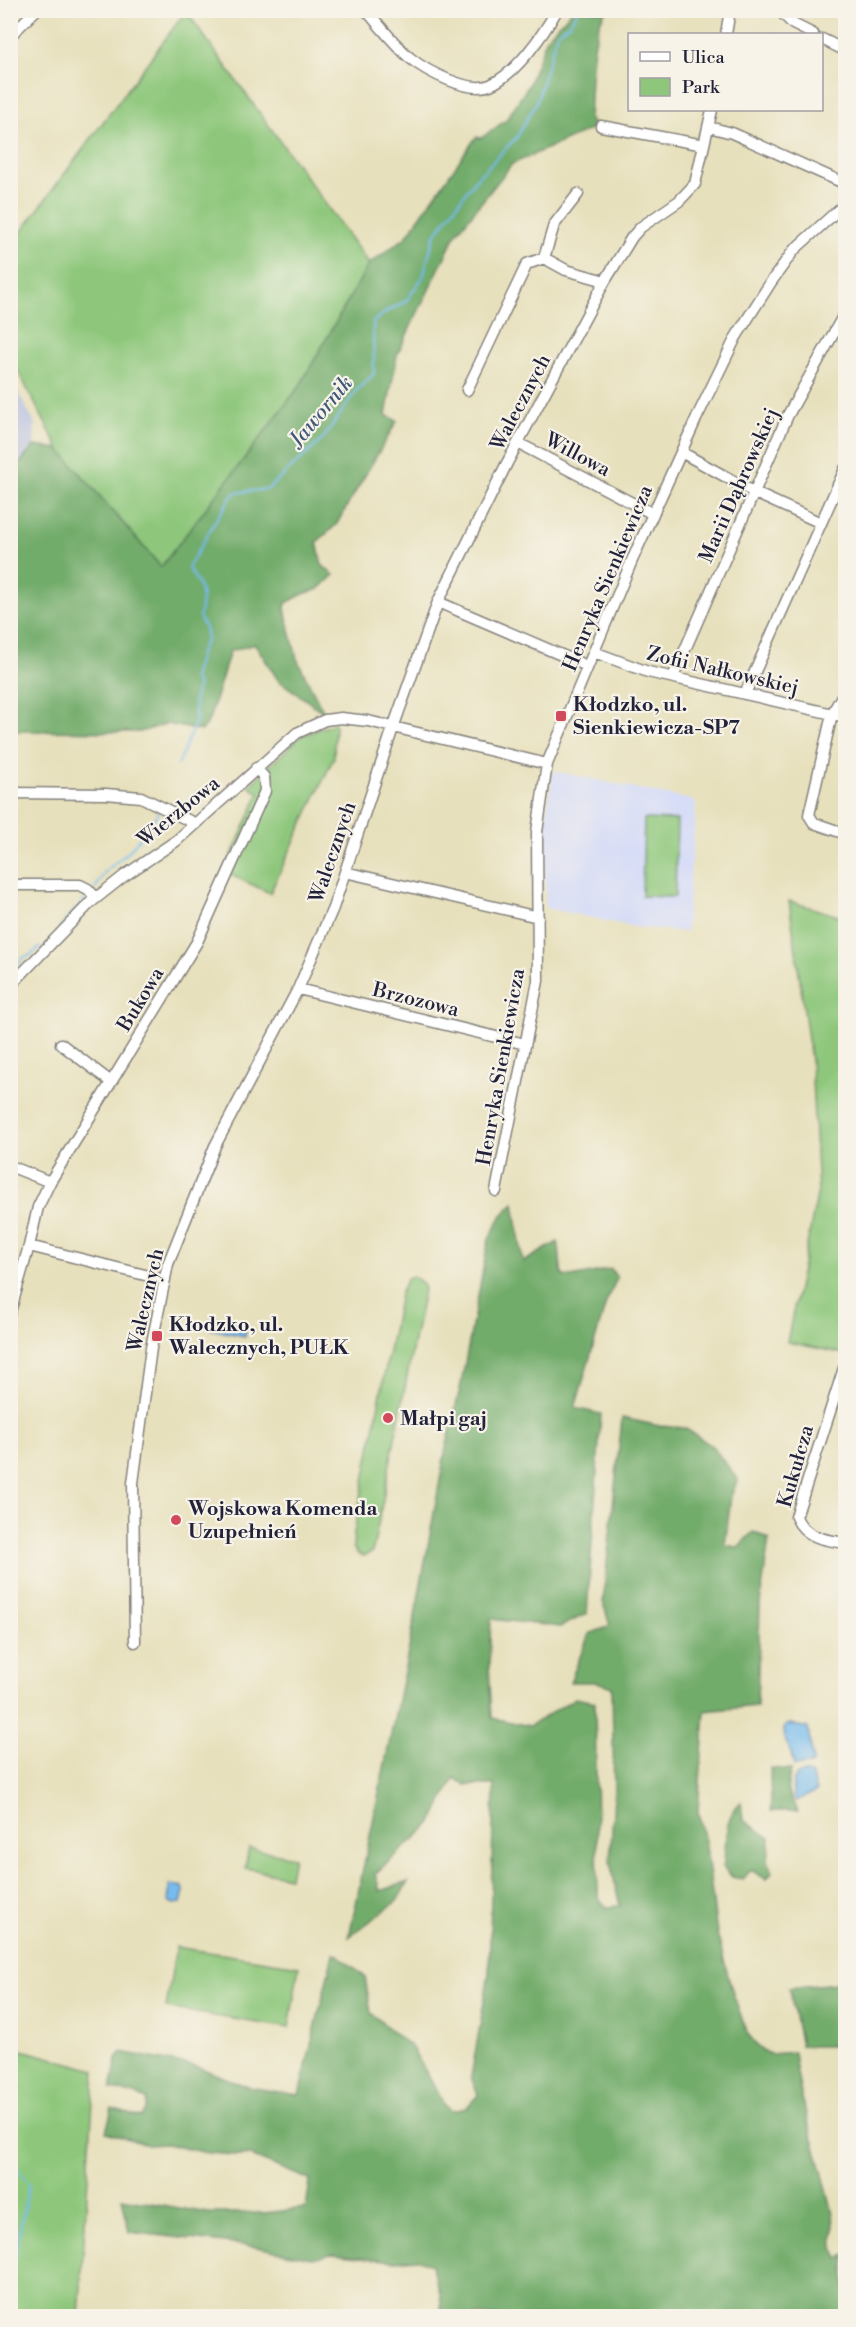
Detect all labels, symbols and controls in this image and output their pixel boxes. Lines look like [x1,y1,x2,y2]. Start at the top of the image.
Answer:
legend [628,33,823,111]
text: Ulica [682,46,726,69]
text: Park [682,76,721,99]
street label: Walecznych [485,350,557,456]
water label: Jawornik [283,371,359,454]
street label: Marii Dąbrowskiej [694,404,785,567]
street label: Willowa [539,427,615,483]
street label: Henryka Sienkiewicza [558,481,659,675]
street label: Zofii Nałkowskiej [644,642,801,701]
place label: Kłodzko, ul. Sienkiewicza-SP7 [573,693,740,741]
marker: Kłodzko, ul. Sienkiewicza-SP7 [554,709,568,723]
street label: Wierzbowa [132,771,226,854]
street label: Walecznych [304,798,362,907]
street label: Bukowa [112,962,171,1037]
street label: Henryka Sienkiewicza [472,966,531,1168]
street label: Brzozowa [369,977,462,1023]
street label: Walecznych [122,1246,171,1356]
place label: Kłodzko, ul. Walecznych, PUŁK [168,1313,350,1361]
marker: Kłodzko, ul. Walecznych, PUŁK [150,1329,164,1343]
place label: Małpi gaj [400,1407,487,1432]
marker: Małpi gaj [381,1411,395,1425]
street label: Kukułcza [773,1422,820,1510]
place label: Wojskowa Komenda Uzupełnień [187,1497,377,1545]
marker: Wojskowa Komenda Uzupełnień [169,1513,183,1527]

